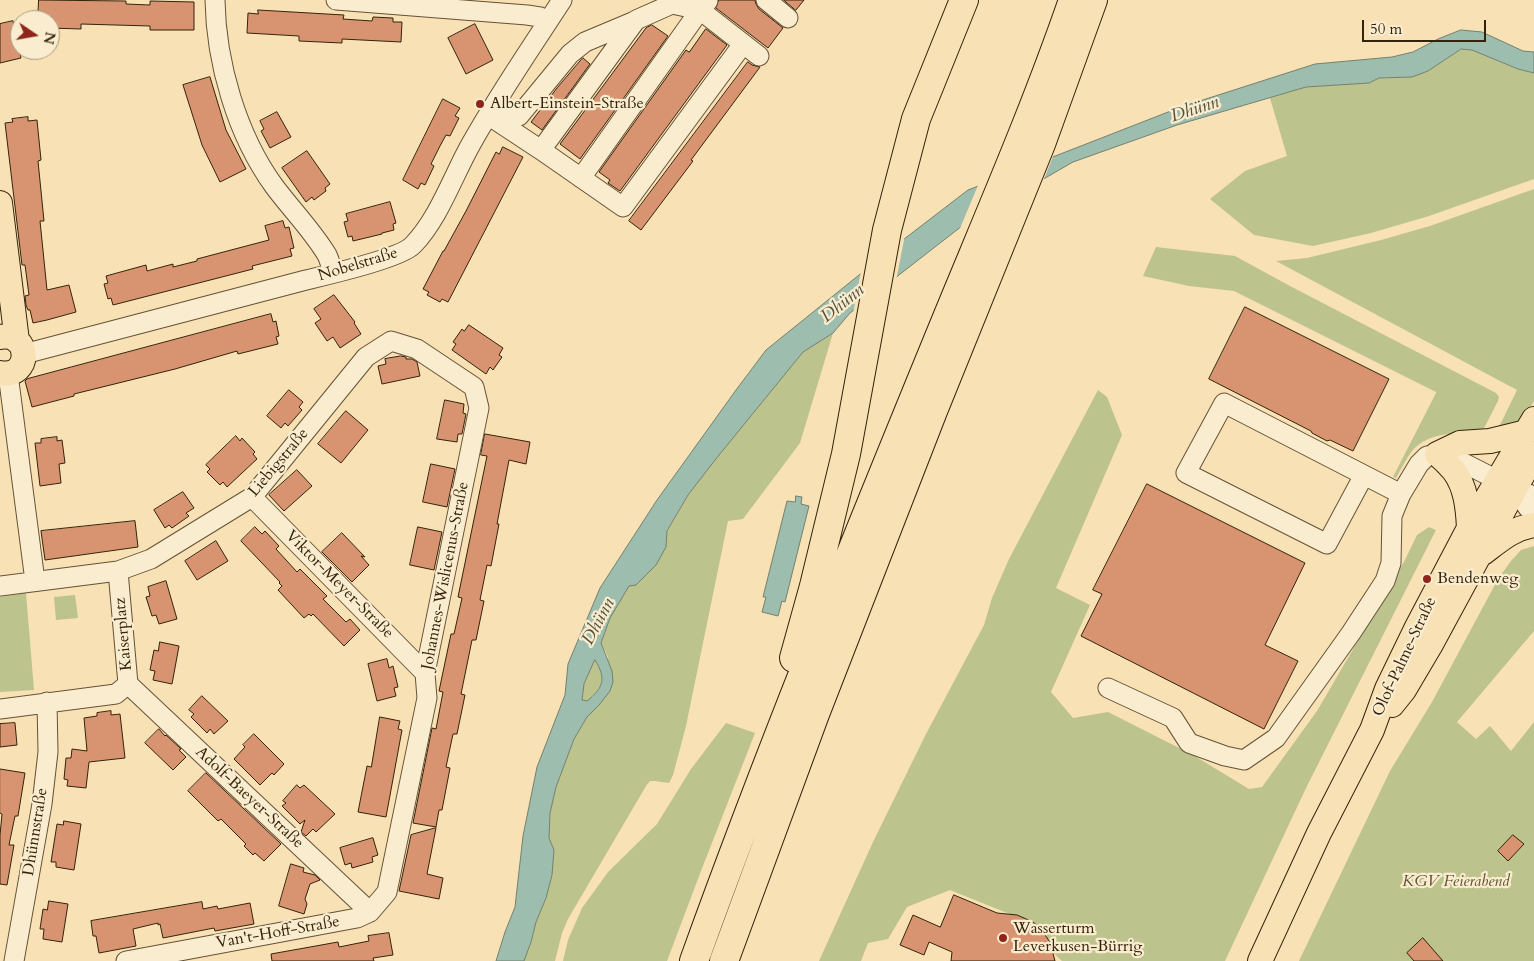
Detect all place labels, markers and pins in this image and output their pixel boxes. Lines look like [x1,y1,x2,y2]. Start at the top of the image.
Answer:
place label: Albert-Einstein-Straße [490,94,644,114]
marker: Albert-Einstein-Straße [474,98,486,110]
place label: Bendenweg [1437,569,1518,589]
marker: Bendenweg [1421,573,1433,585]
place label: Wasserturm Leverkusen-Bürrig [1013,919,1142,957]
marker: Wasserturm Leverkusen-Bürrig [997,932,1009,944]

